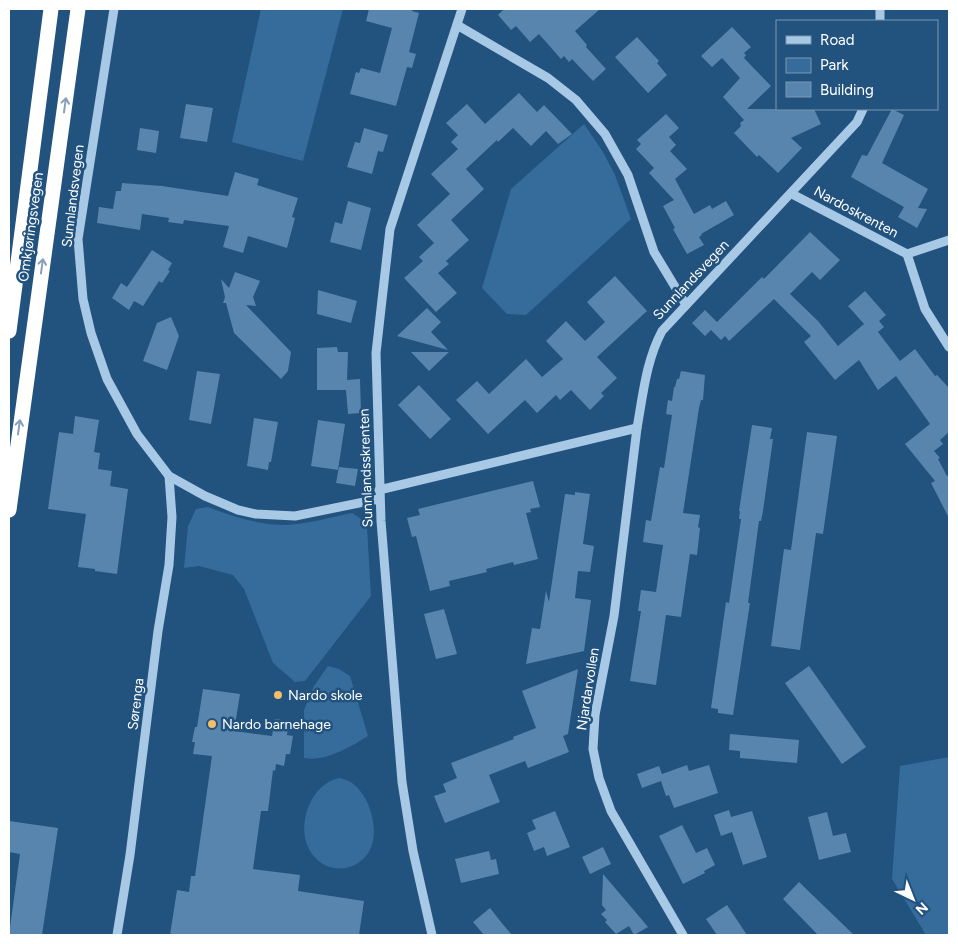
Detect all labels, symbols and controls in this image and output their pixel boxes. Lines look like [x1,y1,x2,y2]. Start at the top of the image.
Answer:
legend [776,20,938,110]
text: Road [820,31,855,49]
text: Park [820,56,849,74]
text: Building [820,81,874,99]
one-way arrow [60,98,70,114]
street label: Sunnlandsvegen [58,144,88,248]
street label: Omkjøringsvegen [15,171,47,283]
street label: Nardoskrenten [811,183,901,241]
street label: Sunnlandsvegen [650,236,733,324]
one-way arrow [37,259,47,275]
street label: Sunnlandsskrenten [355,408,377,528]
one-way arrow [15,420,25,436]
street label: Njardarvollen [573,646,603,732]
street label: Sørenga [124,677,148,731]
place label: Nardo skole [288,687,363,704]
marker: Nardo skole [272,689,284,701]
place label: Nardo barnehage [222,716,331,733]
marker: Nardo barnehage [206,718,218,730]
north arrow [888,874,938,924]
text: N [912,898,931,918]

